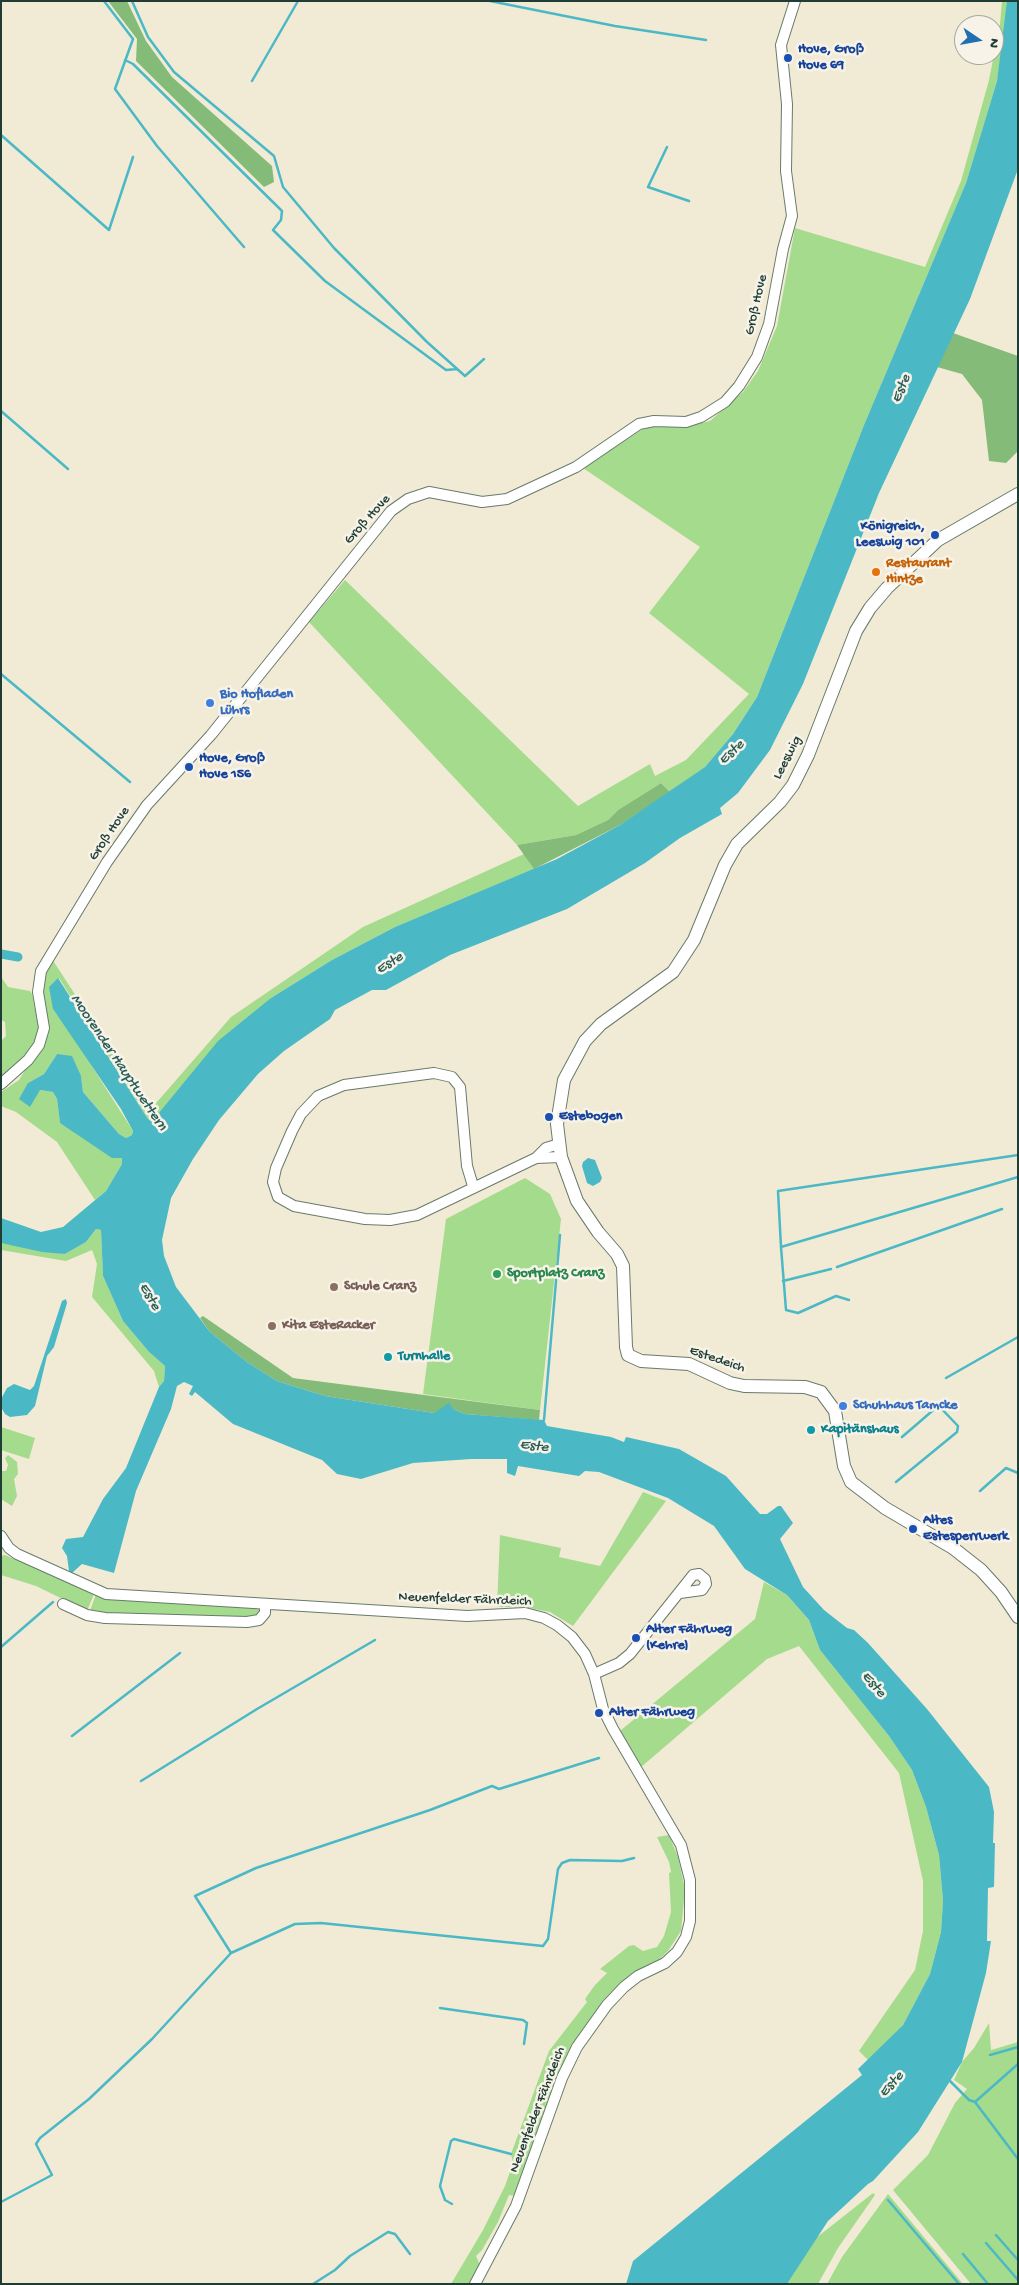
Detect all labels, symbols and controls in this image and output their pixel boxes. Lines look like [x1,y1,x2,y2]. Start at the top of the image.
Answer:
north arrow [954,15,1004,65]
text: N [984,37,1002,49]
place label: Hove, Groß Hove 69 [798,42,864,74]
marker: Hove, Groß Hove 69 [782,52,794,64]
street label: Groß Hove [742,273,772,337]
water label: Este [888,372,916,406]
street label: Groß Hove [341,492,395,548]
place label: Königreich, Leeswig 101 [856,519,925,552]
marker: Königreich, Leeswig 101 [929,529,941,541]
place label: Restaurant Hintze [886,556,951,588]
marker: Restaurant Hintze [870,566,882,578]
place label: Bio Hofladen Lührs [220,687,293,720]
marker: Bio Hofladen Lührs [204,697,216,709]
street label: Leeswig [770,733,806,783]
water label: Este [715,737,749,769]
place label: Hove, Groß Hove 156 [199,751,265,784]
marker: Hove, Groß Hove 156 [183,761,195,773]
street label: Groß Hove [86,804,134,864]
water label: Este [373,949,407,979]
water label: Moorender Hauptwettern [66,991,170,1135]
place label: Estebogen [559,1109,622,1125]
marker: Estebogen [543,1111,555,1123]
place label: Sportplatz Cranz [507,1266,604,1282]
marker: Sportplatz Cranz [491,1268,503,1280]
place label: Schule Cranz [344,1279,416,1295]
water label: Este [134,1280,164,1314]
marker: Schule Cranz [328,1281,340,1293]
place label: Kita EsteRacker [282,1318,375,1334]
marker: Kita EsteRacker [266,1320,278,1332]
street label: Estedeich [687,1343,747,1377]
place label: Turnhalle [398,1349,450,1365]
marker: Turnhalle [382,1351,394,1363]
place label: Schuhhaus Tamcke [853,1398,958,1414]
marker: Schuhhaus Tamcke [837,1400,849,1412]
place label: Kapitänshaus [821,1422,899,1438]
marker: Kapitänshaus [805,1424,817,1436]
water label: Este [519,1436,549,1458]
place label: Altes Estesperrwerk [923,1513,1008,1545]
marker: Altes Estesperrwerk [907,1523,919,1535]
street label: Neuenfelder Fährdeich [398,1589,532,1611]
place label: Alter Fährweg (Kehre) [646,1622,732,1654]
marker: Alter Fährweg (Kehre) [630,1632,642,1644]
water label: Este [857,1668,889,1702]
place label: Alter Fährweg [609,1705,695,1721]
marker: Alter Fährweg [593,1707,605,1719]
street label: Neuenfelder Fährdeich [506,2045,570,2175]
water label: Este [876,2068,908,2102]

